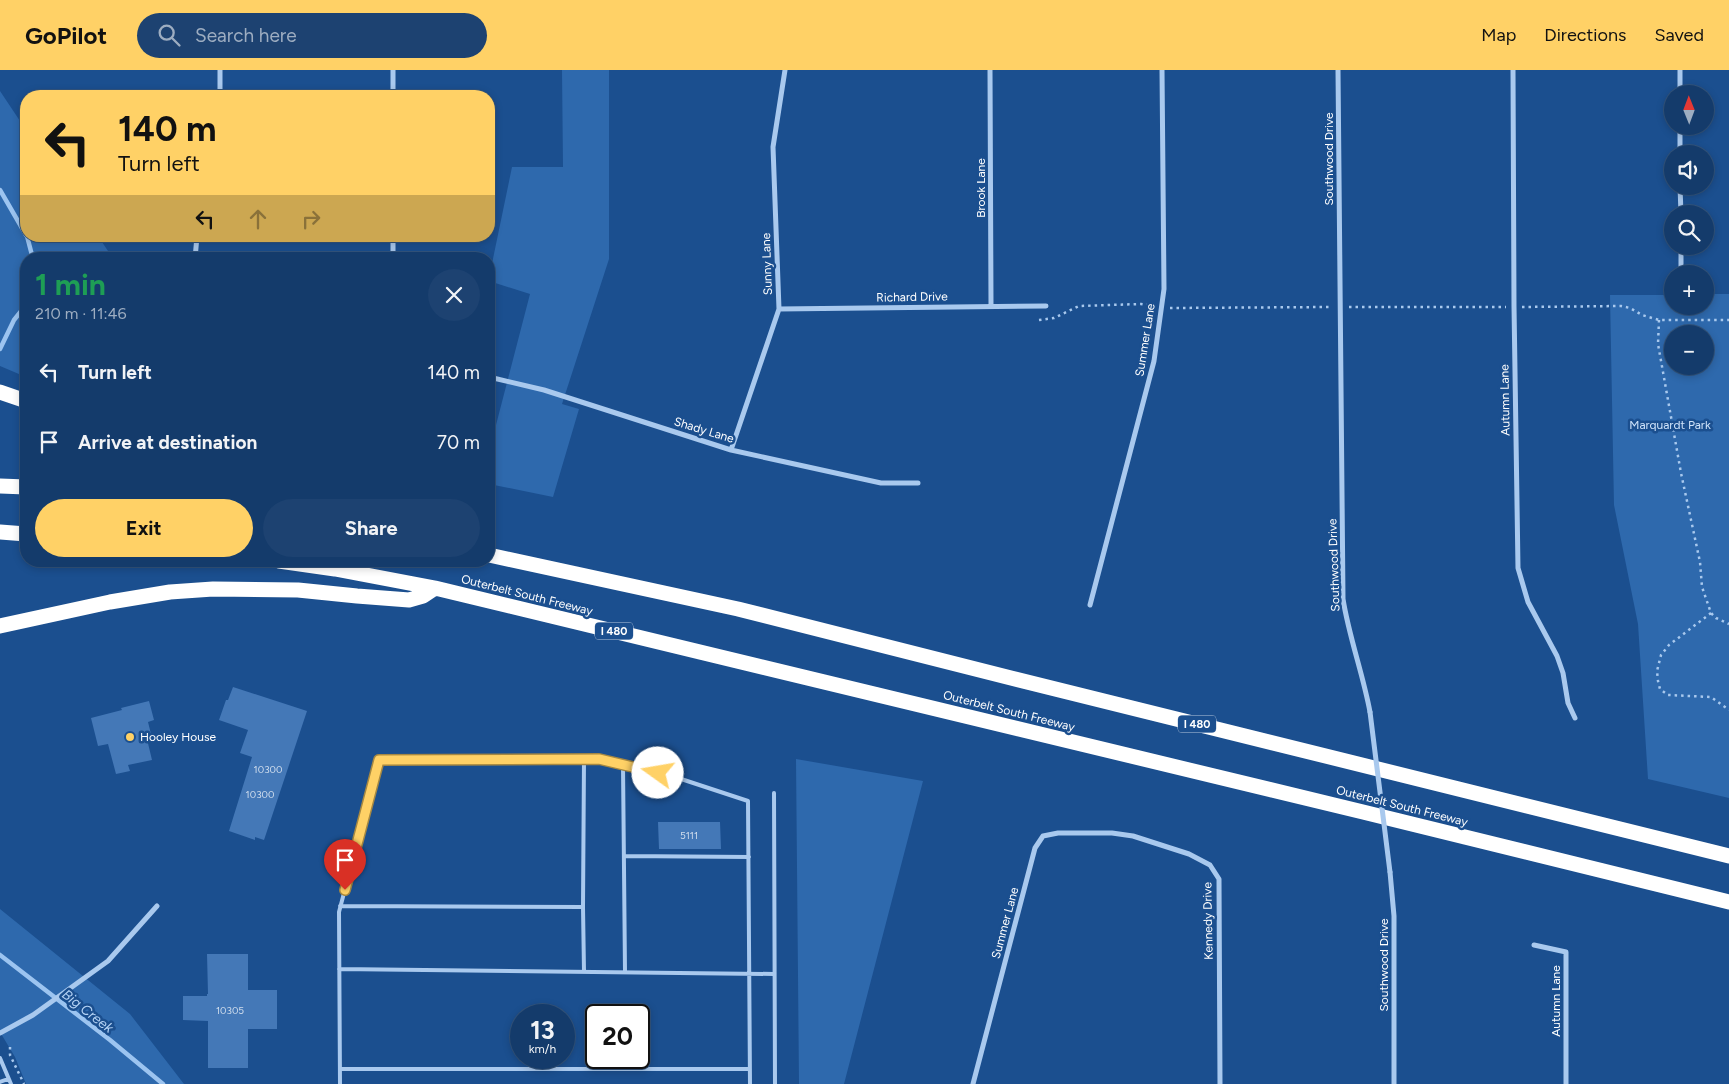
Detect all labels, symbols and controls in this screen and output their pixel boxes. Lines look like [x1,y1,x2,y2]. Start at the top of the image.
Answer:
search box [137,13,487,58]
text: GoPilot [25,21,107,50]
icon: search [155,21,183,49]
text: Search here [195,24,297,47]
text: Map [1481,24,1516,46]
text: Directions [1544,24,1626,46]
text: Saved [1654,24,1704,46]
north arrow [1664,85,1714,135]
map controls [1664,85,1714,375]
text: 140 m [118,108,216,150]
icon: left [35,110,100,175]
street label: Southwood Drive [1322,112,1336,206]
button: sound [1664,145,1714,195]
text: Turn left [118,150,200,177]
street label: Brook Lane [974,158,988,218]
icon: left [191,205,219,233]
icon: ahead [244,205,272,233]
icon: right [297,205,325,233]
button: search [1664,205,1714,255]
street label: Sunny Lane [759,232,775,295]
button: + [1664,265,1714,315]
text: 1 min [35,266,106,303]
button: close [428,269,480,321]
street label: Richard Drive [876,289,948,305]
street label: Summer Lane [1132,302,1158,377]
text: 210 m · 11:46 [35,304,127,323]
button: − [1664,325,1714,375]
icon: left [35,358,63,386]
text: Turn left [78,361,152,384]
text: 140 m [427,361,480,384]
street label: Autumn Lane [1497,364,1513,436]
street label: Shady Lane [672,414,736,446]
park label: Marquardt Park [1629,418,1711,432]
icon: arrive [35,428,63,456]
text: Arrive at destination [78,431,257,454]
text: 70 m [437,431,480,454]
button: Exit [35,499,253,557]
button: Share [263,499,480,557]
street label: Southwood Drive [1325,518,1343,612]
street label: Outerbelt South Freeway [460,572,595,618]
road number: I 480 [595,622,633,640]
street label: Outerbelt South Freeway [942,688,1077,734]
road number: I 480 [1178,716,1216,732]
place label: Hooley House [140,730,217,744]
marker: Hooley House [124,731,136,743]
position arrow [631,746,683,798]
house number: 10300 [254,763,282,776]
street label: Outerbelt South Freeway [1335,783,1470,829]
house number: 10300 [246,788,274,801]
house number: 5111 [680,829,698,842]
pin [324,839,366,890]
icon: arrive [331,846,359,874]
street label: Kennedy Drive [1200,882,1216,960]
street label: Summer Lane [989,885,1021,960]
street label: Southwood Drive [1377,918,1391,1012]
street label: Autumn Lane [1549,965,1563,1037]
water label: Big Creek [59,986,118,1037]
house number: 10305 [216,1004,244,1017]
speed limit sign: 20 [585,1004,650,1069]
text: 13 [530,1015,555,1045]
text: km/h [529,1042,556,1056]

